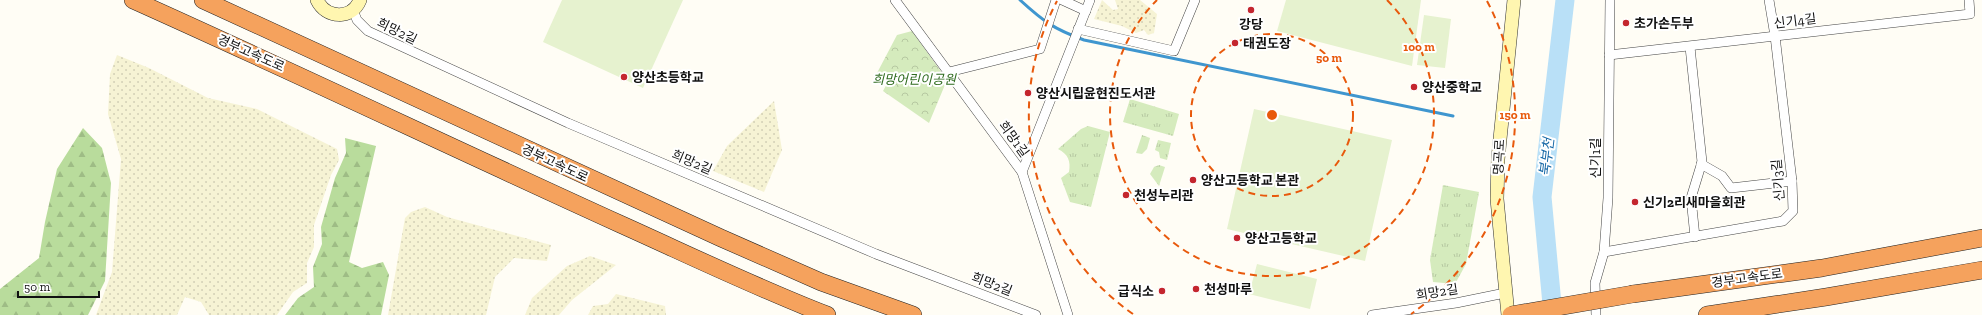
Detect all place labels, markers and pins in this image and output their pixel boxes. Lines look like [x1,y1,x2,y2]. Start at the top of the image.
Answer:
marker: 강당 [1246,5,1256,15]
place label: 초가손두부 [1634,16,1694,31]
place label: 강당 [1239,17,1263,32]
marker: 초가손두부 [1621,18,1631,28]
place label: 태권도장 [1243,36,1291,51]
marker: 태권도장 [1230,38,1240,48]
place label: 양산초등학교 [632,70,704,85]
marker: 양산초등학교 [619,72,629,82]
place label: 양산중학교 [1422,80,1482,95]
marker: 양산중학교 [1409,82,1419,92]
place label: 양산시립윤현진도서관 [1036,86,1156,101]
marker: 양산시립윤현진도서관 [1023,88,1033,98]
centre of rings [1265,108,1279,122]
place label: 양산고등학교 본관 [1201,173,1299,188]
marker: 양산고등학교 본관 [1188,175,1198,185]
place label: 천성누리관 [1134,188,1194,203]
marker: 천성누리관 [1121,190,1131,200]
place label: 신기2리새마을회관 [1643,195,1746,210]
marker: 신기2리새마을회관 [1630,197,1640,207]
place label: 양산고등학교 [1245,231,1317,246]
marker: 양산고등학교 [1232,233,1242,243]
place label: 천성마루 [1204,282,1252,297]
place label: 급식소 [1118,284,1154,299]
marker: 천성마루 [1191,284,1201,294]
marker: 급식소 [1157,286,1167,296]

